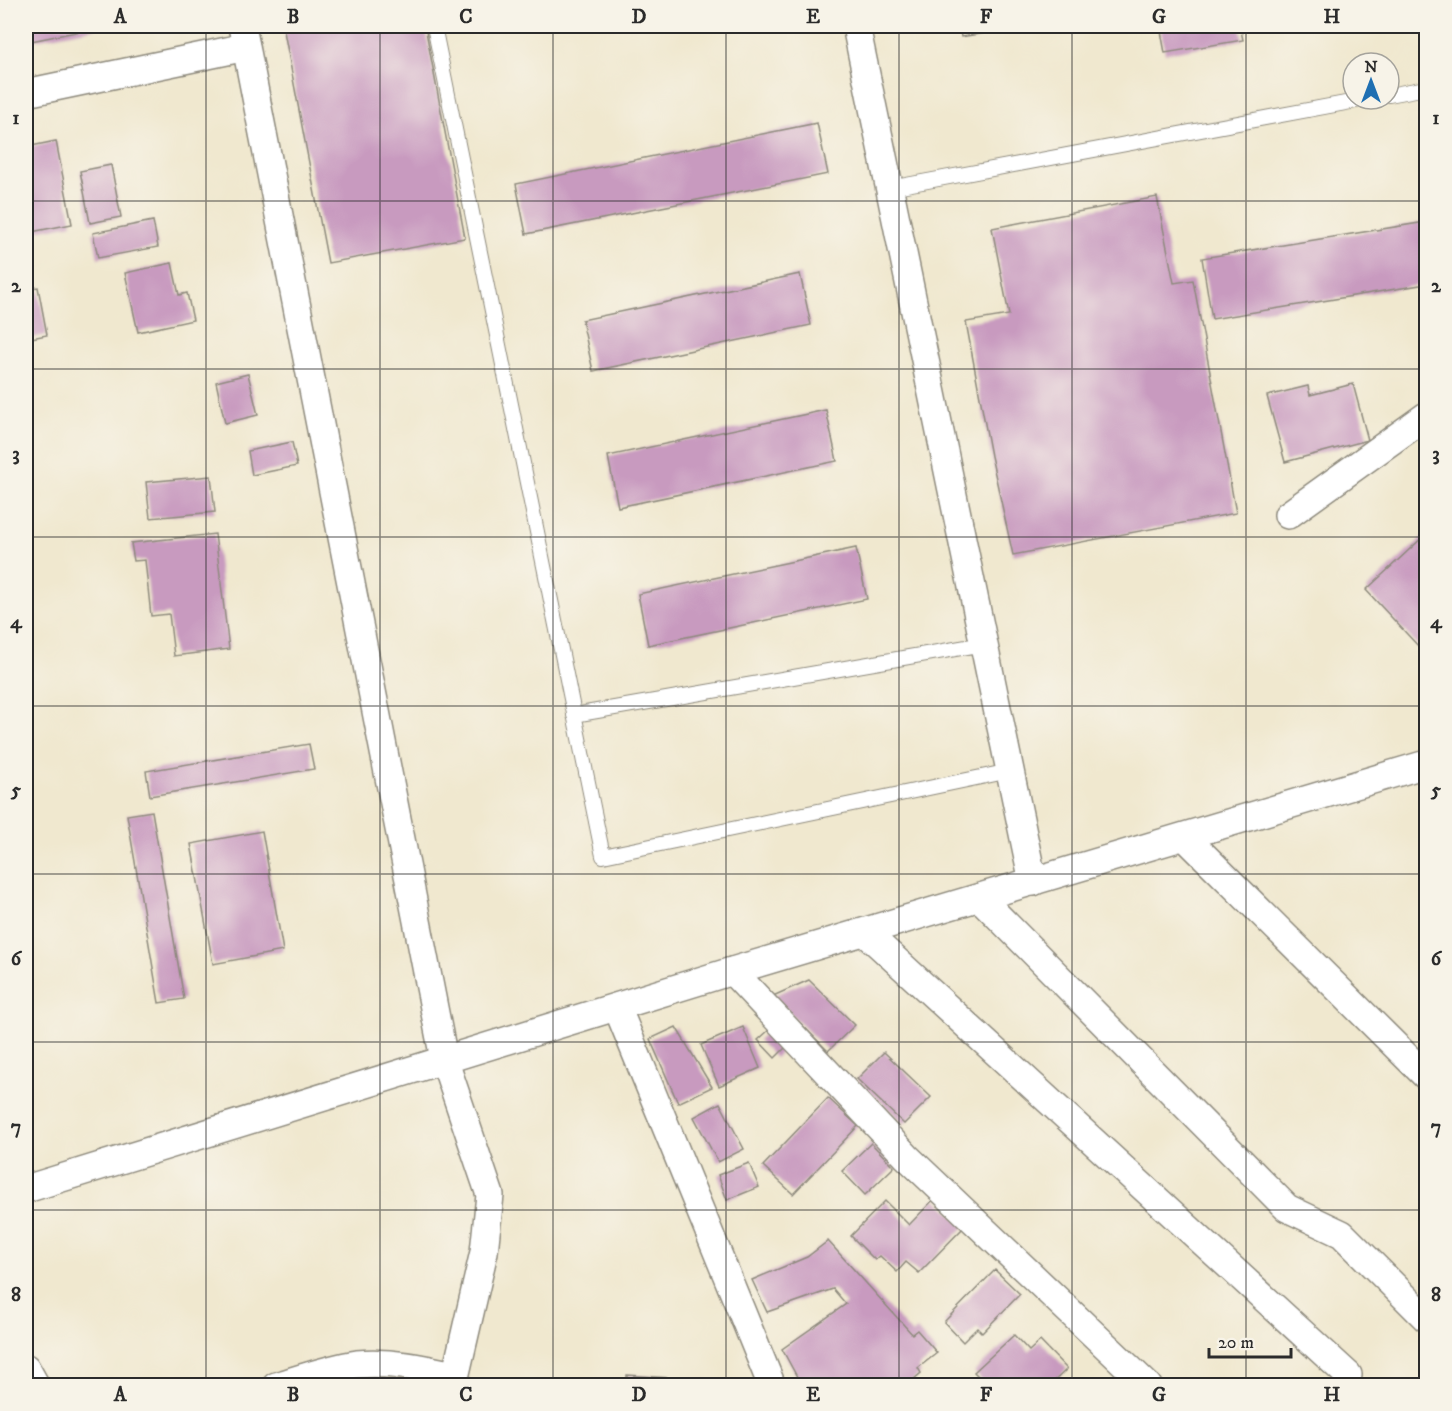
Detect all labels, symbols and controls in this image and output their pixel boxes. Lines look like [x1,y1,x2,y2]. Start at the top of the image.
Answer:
text: A [113,5,128,30]
text: B [287,5,299,30]
text: C [459,5,473,30]
text: D [632,5,647,30]
text: E [806,5,820,30]
text: F [980,5,993,30]
text: G [1152,5,1166,30]
text: H [1324,5,1341,30]
north arrow [1341,51,1401,111]
text: N [1364,57,1378,77]
text: 1 [12,106,20,131]
text: 1 [1432,106,1440,131]
text: 2 [11,274,22,299]
text: 2 [1431,274,1442,299]
text: 3 [12,442,20,467]
text: 3 [1432,442,1440,467]
text: 4 [10,610,23,635]
text: 4 [1430,610,1443,635]
text: 5 [10,778,21,803]
text: 5 [1430,778,1441,803]
text: 6 [11,947,23,972]
text: 6 [1431,947,1443,972]
text: 7 [11,1115,21,1140]
text: 7 [1431,1115,1441,1140]
text: 8 [11,1283,21,1308]
text: 8 [1431,1283,1441,1308]
scale bar [1209,1321,1292,1359]
text: 20 m [1218,1332,1254,1354]
text: A [113,1383,128,1408]
text: B [287,1383,299,1408]
text: C [459,1383,473,1408]
text: D [632,1383,647,1408]
text: E [806,1383,820,1408]
text: F [980,1383,993,1408]
text: G [1152,1383,1166,1408]
text: H [1324,1383,1341,1408]

